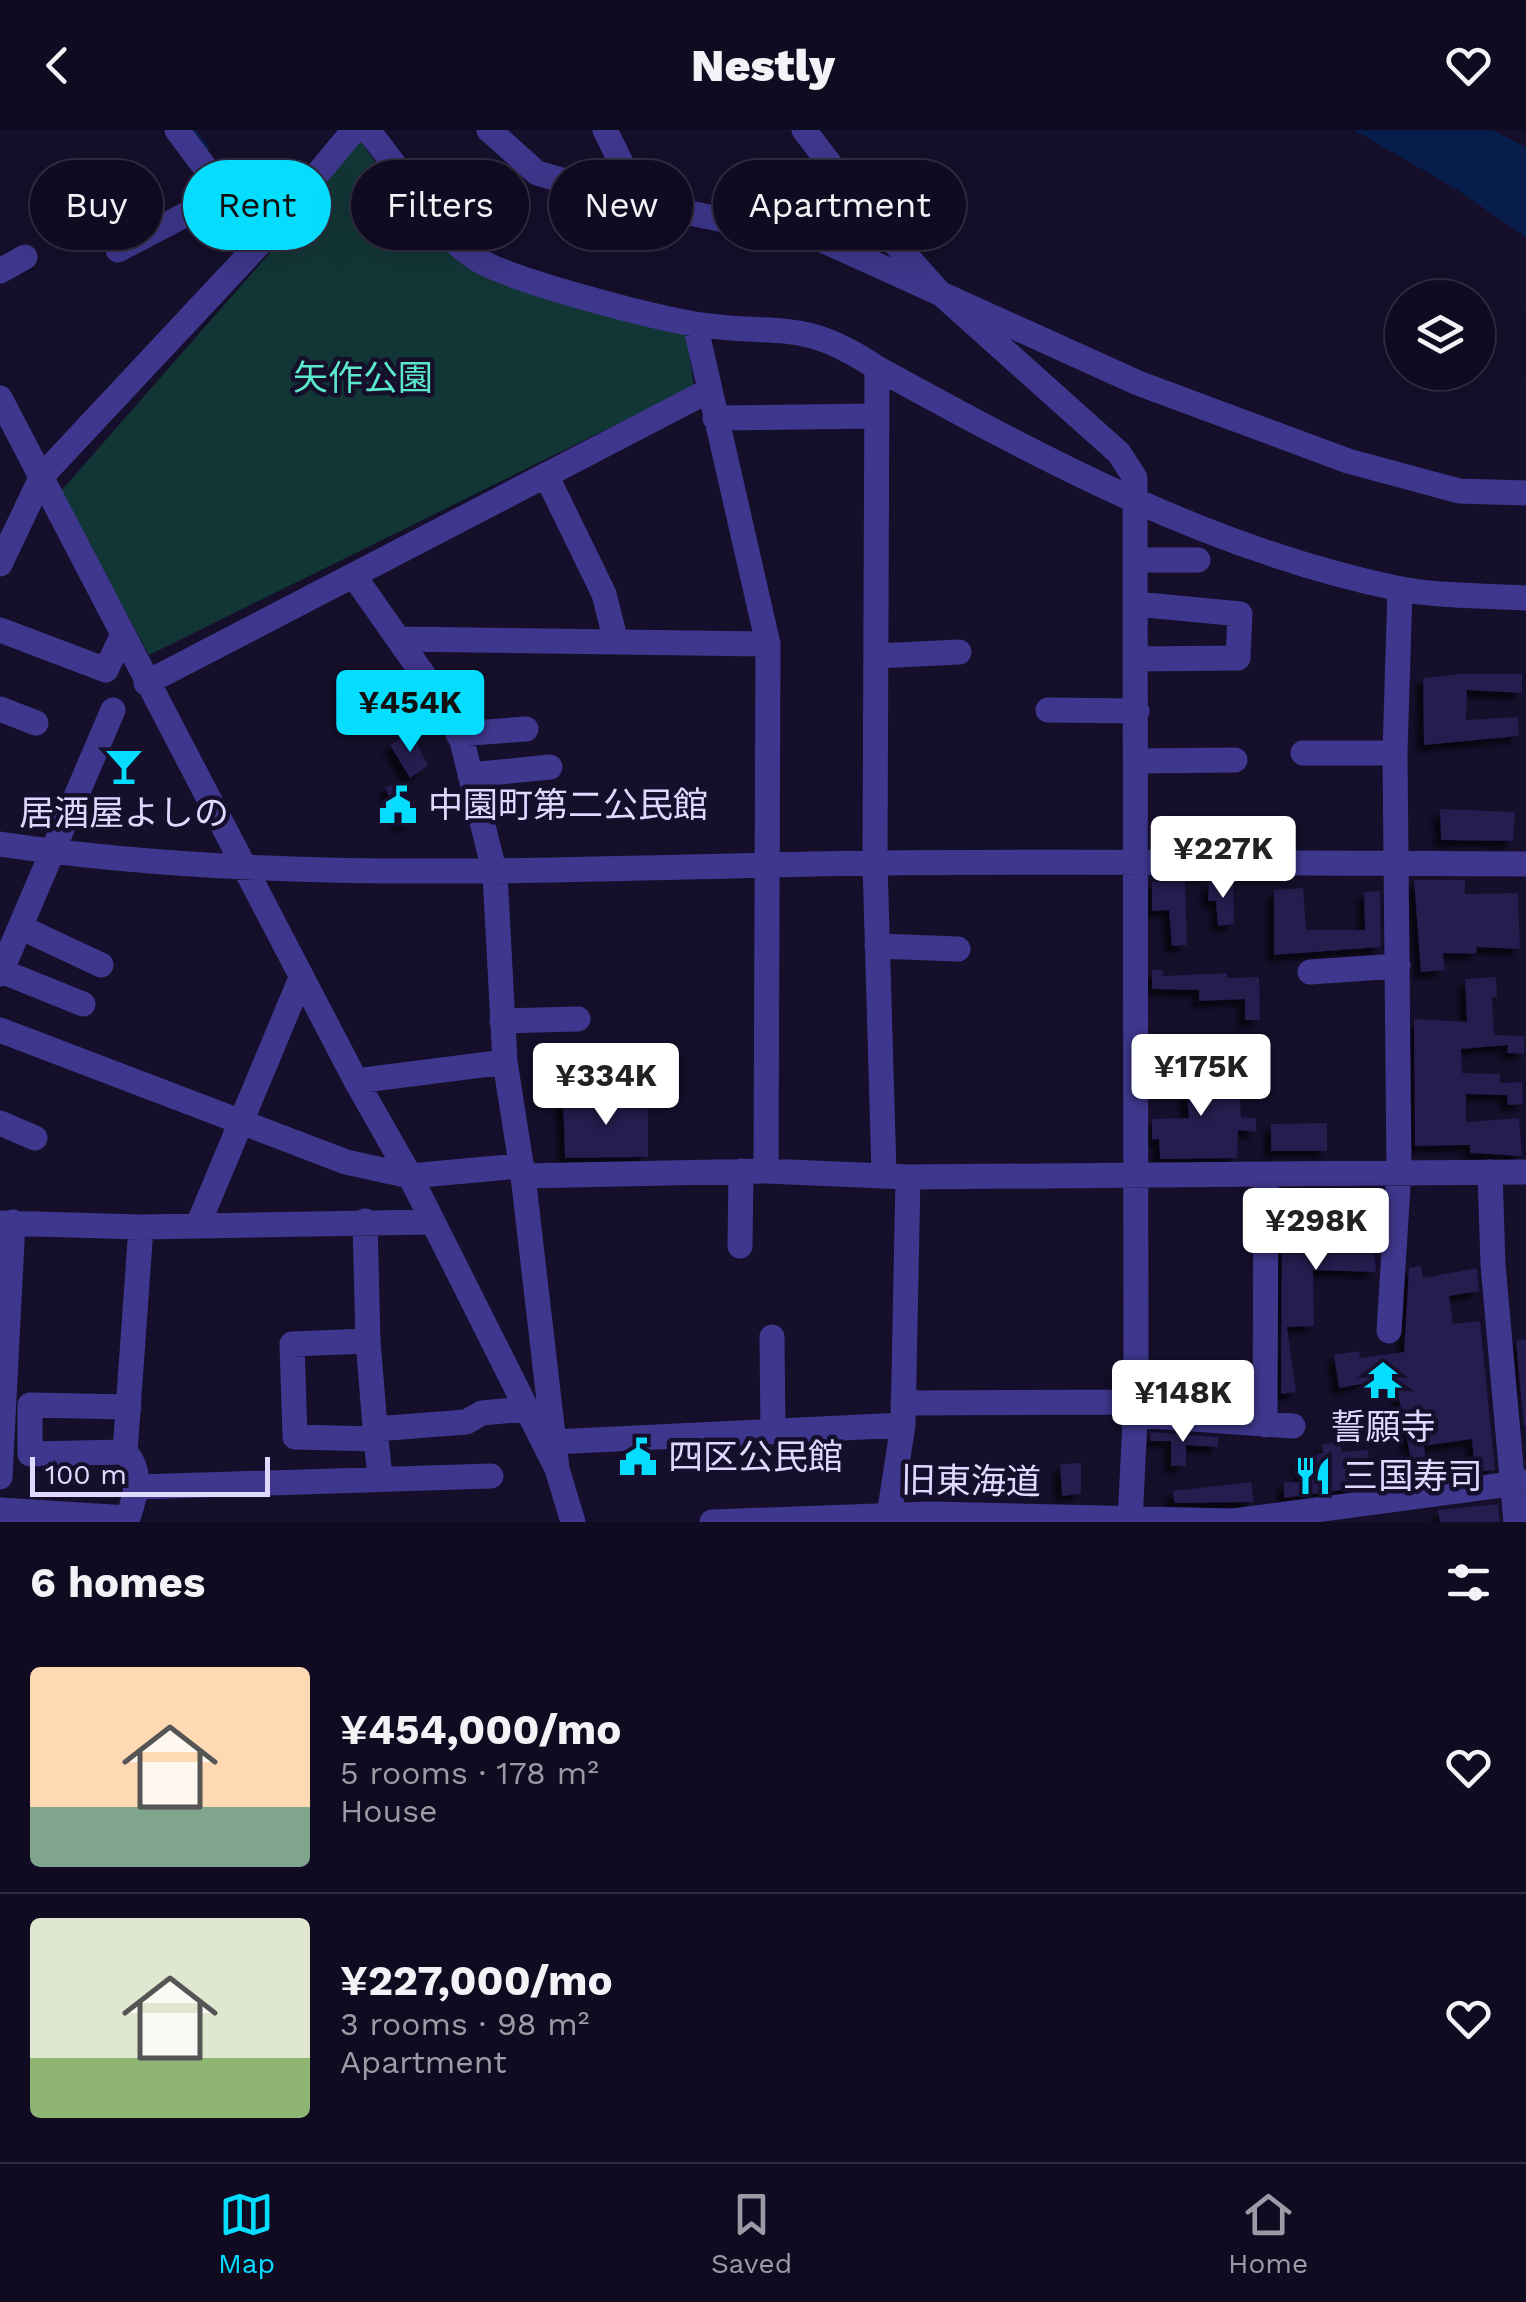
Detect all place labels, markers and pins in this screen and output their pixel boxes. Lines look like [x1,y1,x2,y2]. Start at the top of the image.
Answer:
pin: ¥454K [340,670,480,755]
bar icon: 居酒屋よしの [103,745,145,787]
public building icon: 中園町第二公民館 [377,784,419,826]
place label: 中園町第二公民館 [428,784,708,826]
place label: 居酒屋よしの [19,792,229,834]
pin: ¥227K [1153,816,1293,901]
pin: ¥175K [1131,1034,1271,1119]
pin: ¥334K [536,1043,676,1128]
pin: ¥298K [1246,1188,1386,1273]
temple icon: 誓願寺 [1362,1359,1404,1401]
pin: ¥148K [1113,1360,1253,1445]
place label: 誓願寺 [1330,1406,1436,1448]
public building icon: 四区公民館 [617,1436,659,1478]
place label: 四区公民館 [668,1436,843,1478]
restaurant icon: 三国寿司 [1292,1455,1334,1497]
place label: 三国寿司 [1343,1455,1483,1497]

